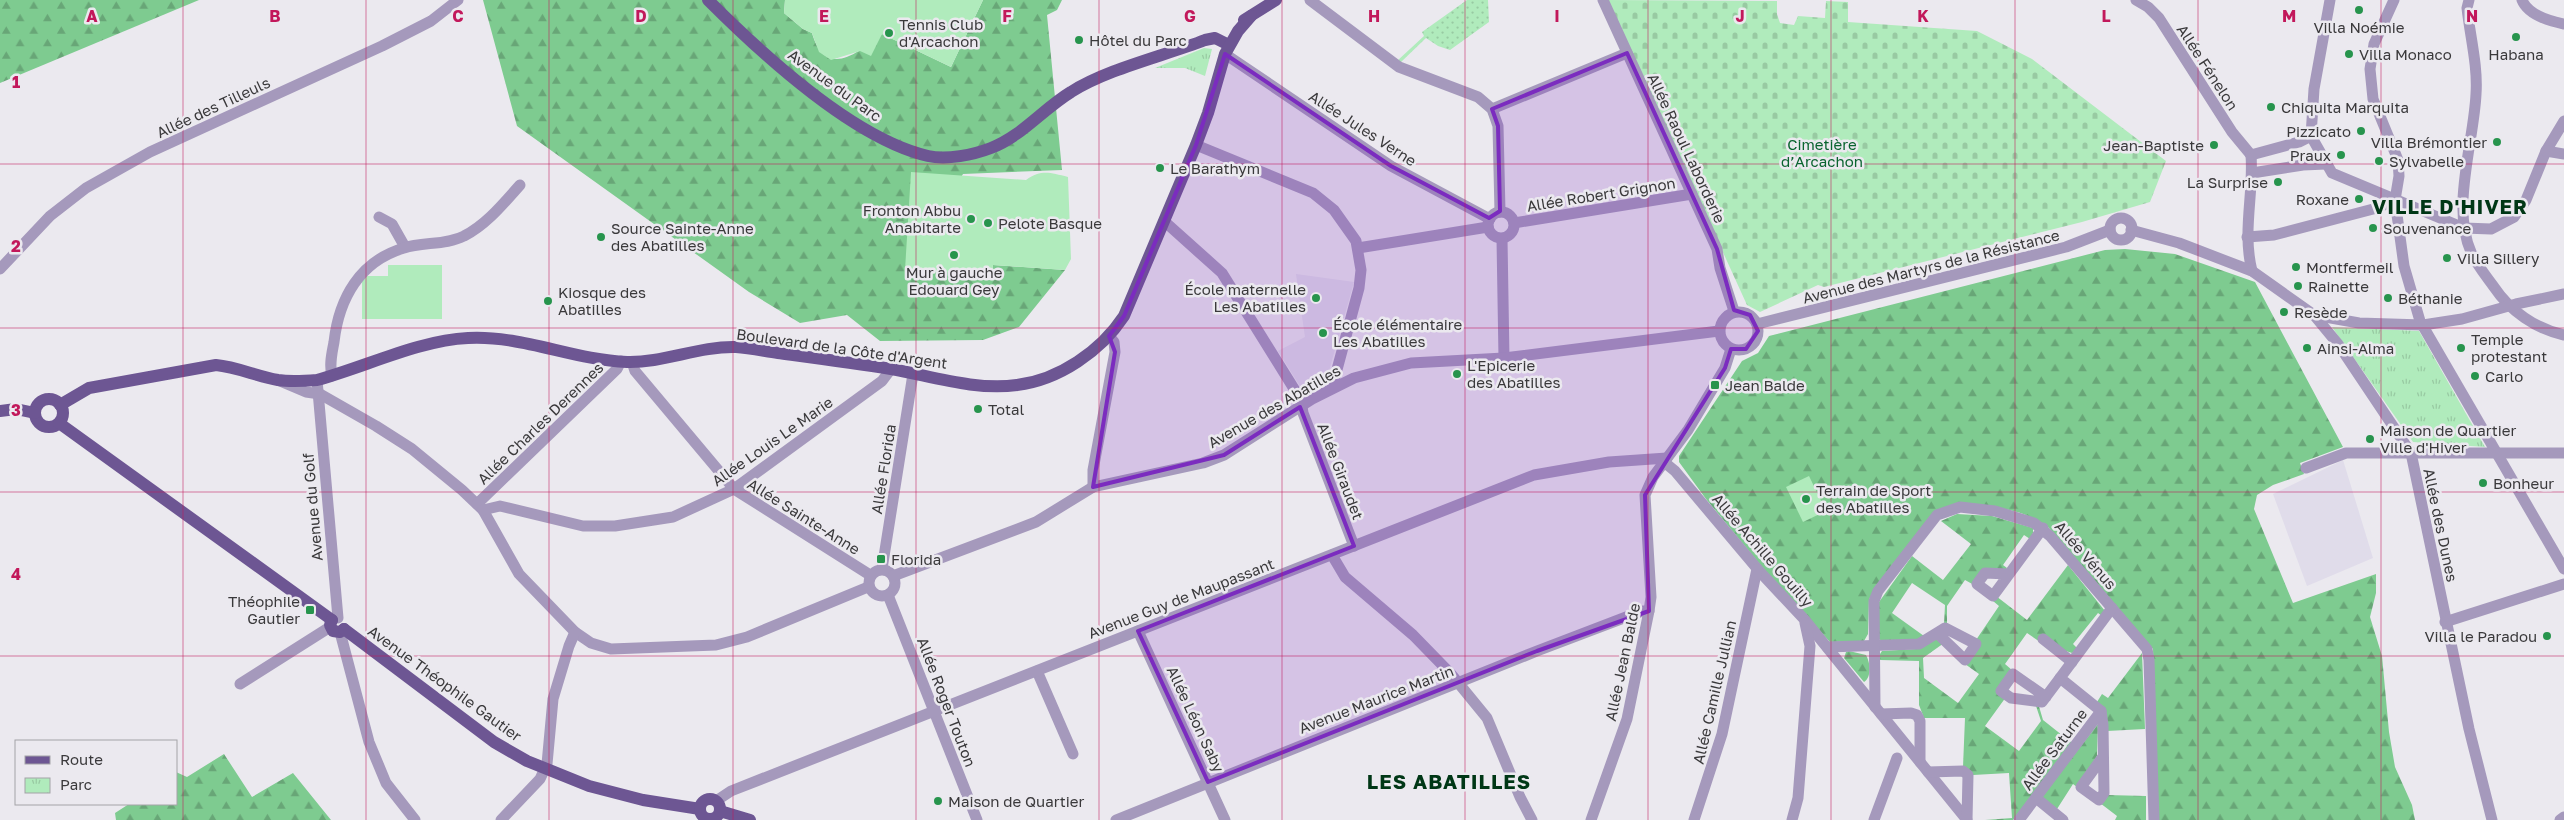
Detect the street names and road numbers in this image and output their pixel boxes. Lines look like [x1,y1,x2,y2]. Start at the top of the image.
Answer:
street label: Allée Fénelon [2174,21,2242,113]
street label: Avenue du Parc [785,45,885,125]
street label: Allée Raoul Laborderie [1644,70,1730,226]
street label: Allée des Tilleuls [153,73,273,141]
street label: Allée Jules Verne [1306,87,1420,170]
street label: Allée Robert Grignon [1525,173,1677,215]
street label: Avenue des Martyrs de la Résistance [1801,225,2062,307]
street label: Boulevard de la Côte d'Argent [735,324,949,372]
street label: Allée Charles Derennes [473,358,607,488]
street label: Avenue des Abatilles [1205,361,1344,451]
street label: Allée Louis Le Marie [708,392,836,489]
street label: Allée Giraudet [1314,420,1368,522]
street label: Allée Florida [867,423,899,515]
street label: Avenue du Golf [298,452,326,562]
street label: Allée des Dunes [2420,467,2462,583]
street label: Allée Sainte-Anne [744,474,864,558]
street label: Allée Achille Gouilly [1709,490,1817,611]
street label: Allée Vénus [2052,517,2121,593]
street label: Avenue Guy de Maupassant [1085,554,1277,642]
street label: Allée Jean Balde [1601,601,1643,723]
street label: Allée Camille Jullian [1689,618,1739,766]
street label: Avenue Théophile Gautier [365,621,525,745]
street label: Allée Roger Touton [914,635,980,769]
street label: Avenue Maurice Martin [1296,661,1456,737]
street label: Allée Léon Saby [1164,663,1229,775]
street label: Allée Saturne [2018,705,2091,793]

